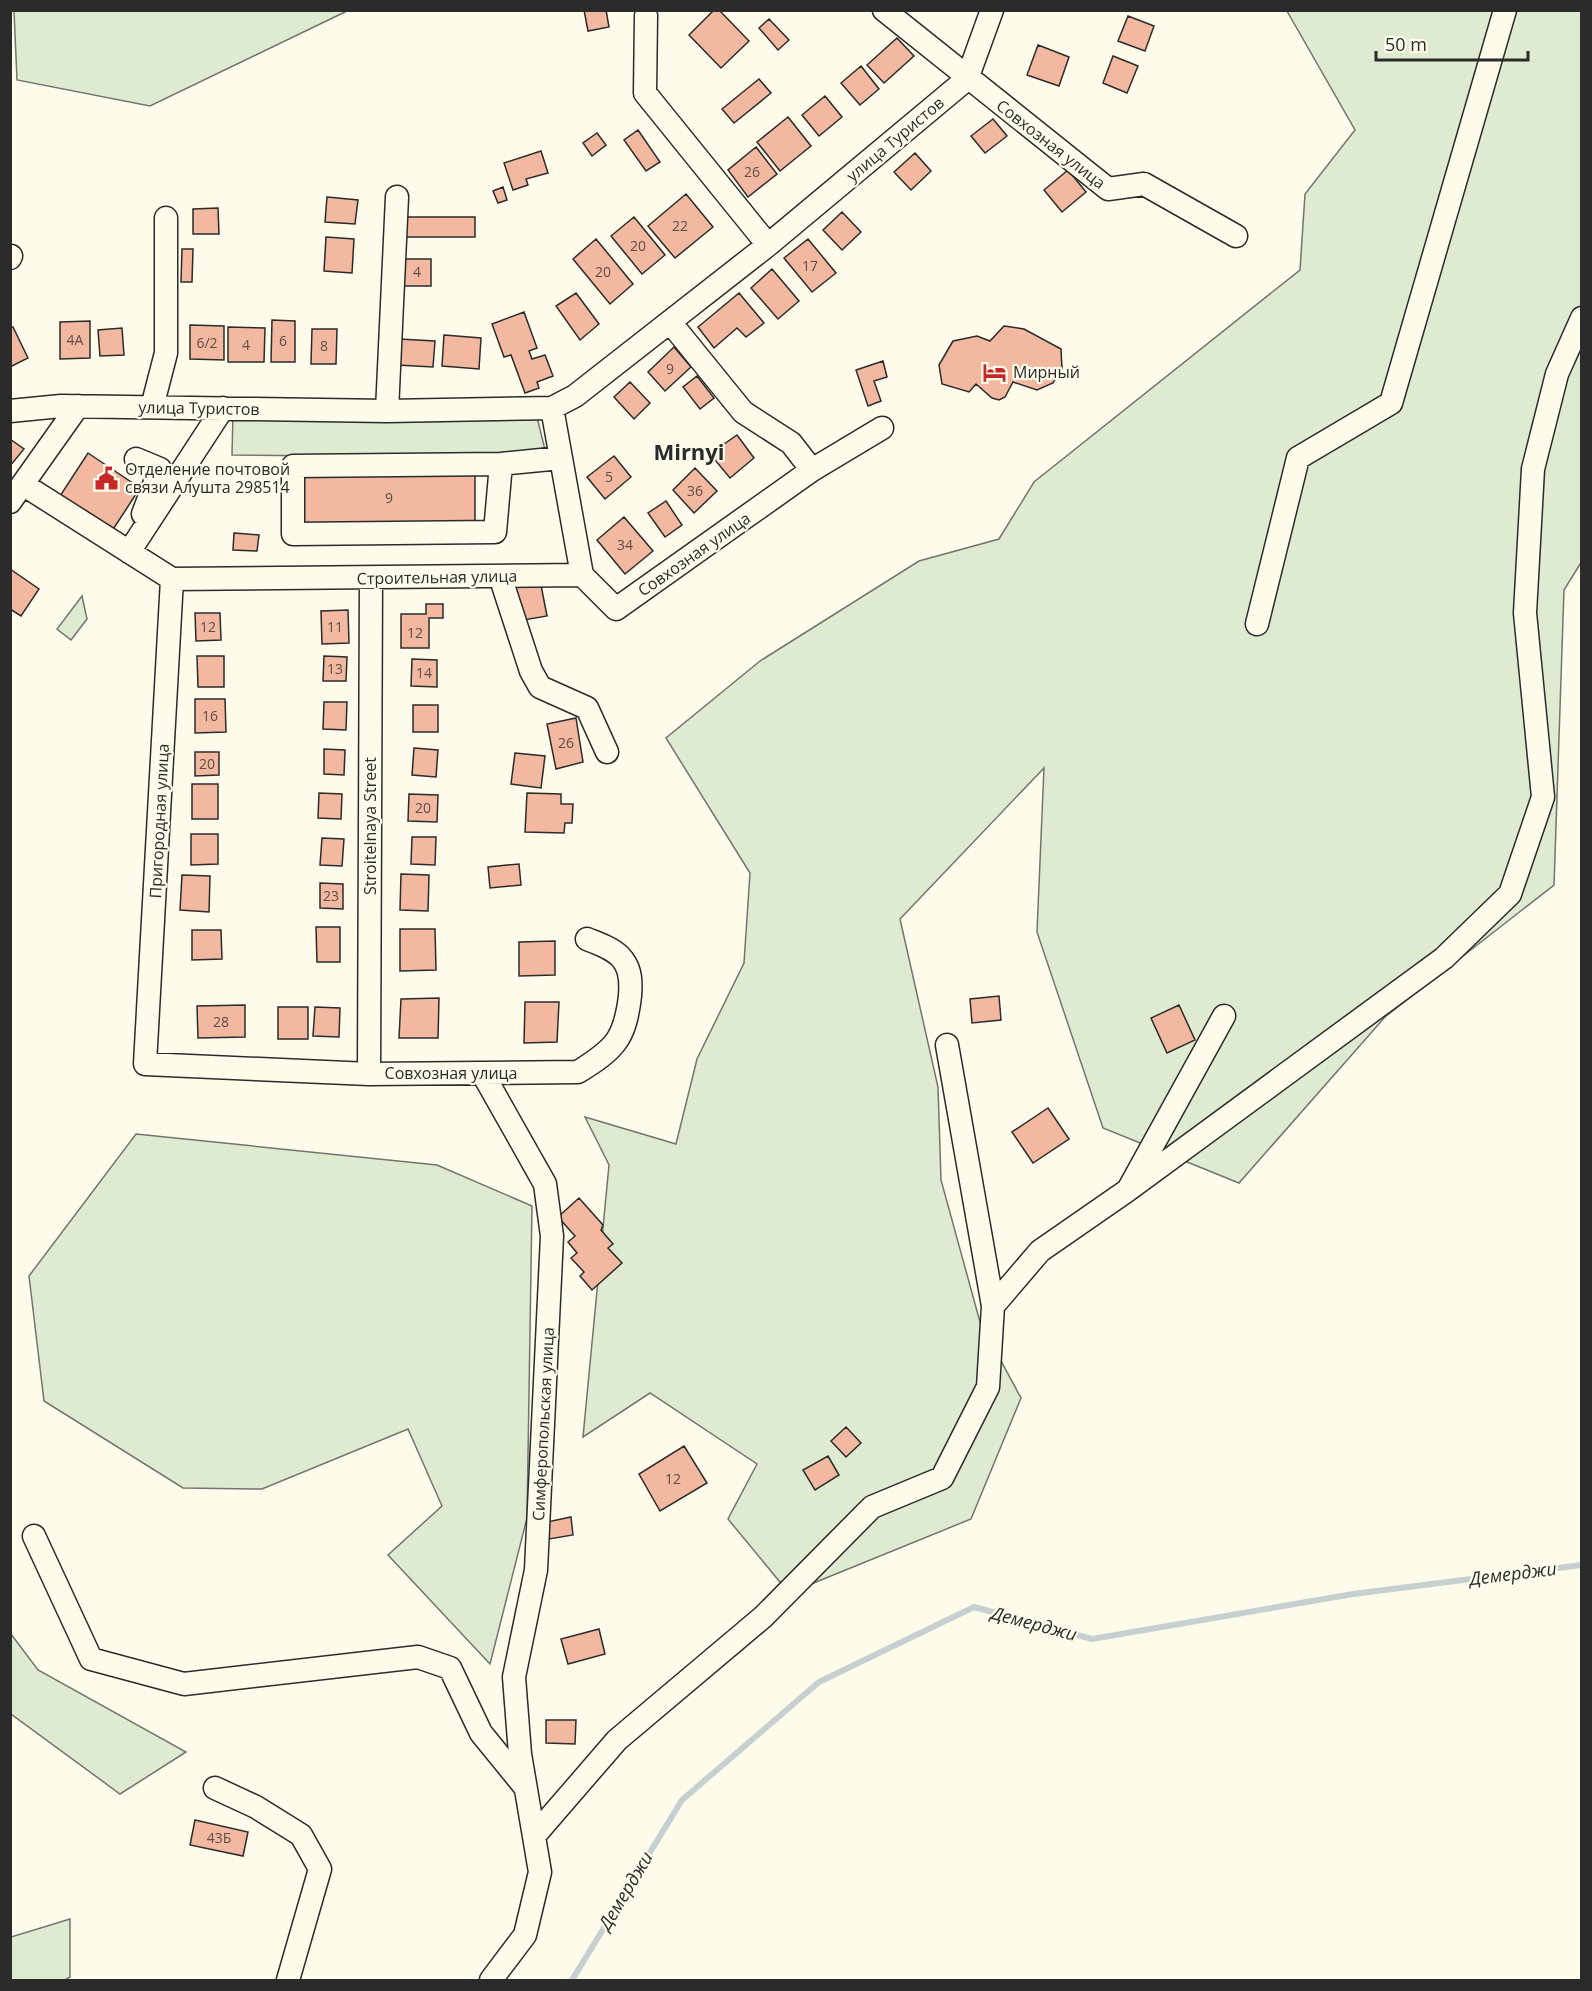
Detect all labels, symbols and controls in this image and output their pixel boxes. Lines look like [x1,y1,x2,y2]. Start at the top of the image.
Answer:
scale bar [1376,24,1528,62]
text: 50 m [1385,32,1427,56]
street label: улица Туристов [842,92,948,186]
street label: Совхозная улица [992,94,1110,194]
house number: 26 [744,162,760,181]
house number: 22 [672,216,688,235]
house number: 20 [630,236,646,255]
house number: 17 [802,256,818,275]
house number: 4 [413,262,421,281]
house number: 20 [595,262,611,281]
house number: 4А [67,330,84,349]
house number: 6 [279,331,287,350]
house number: 6/2 [196,333,218,352]
house number: 4 [242,335,250,354]
house number: 8 [320,336,328,355]
house number: 9 [666,359,674,378]
hotel icon: Мирный [982,359,1008,385]
place label: Мирный [1013,361,1080,383]
street label: улица Туристов [138,396,260,420]
district label: Mirnyi [653,436,725,466]
place label: Отделение почтовой связи Алушта 298514 [125,458,290,498]
public building icon: Отделение почтовой связи Алушта 298514 [94,465,120,491]
house number: 5 [605,467,613,486]
house number: 36 [687,481,703,500]
house number: 9 [385,488,393,507]
street label: Совхозная улица [633,507,755,601]
house number: 34 [617,535,633,554]
street label: Строительная улица [357,565,517,589]
house number: 12 [200,617,216,636]
house number: 11 [327,617,343,636]
house number: 12 [407,623,423,642]
house number: 13 [327,659,343,678]
house number: 14 [416,663,432,682]
house number: 16 [202,706,218,725]
house number: 26 [558,733,574,752]
street label: Пригородная улица [144,743,174,899]
house number: 20 [199,754,215,773]
street label: Stroitelnaya Street [359,757,381,895]
house number: 20 [415,798,431,817]
house number: 23 [323,886,339,905]
house number: 28 [213,1012,229,1031]
street label: Совхозная улица [385,1062,517,1084]
street label: Симферопольская улица [527,1327,559,1521]
house number: 12 [665,1469,681,1488]
water label: Демерджи [1466,1556,1558,1590]
water label: Демерджи [987,1600,1080,1646]
house number: 43Б [207,1828,231,1847]
water label: Демерджи [591,1847,658,1936]

